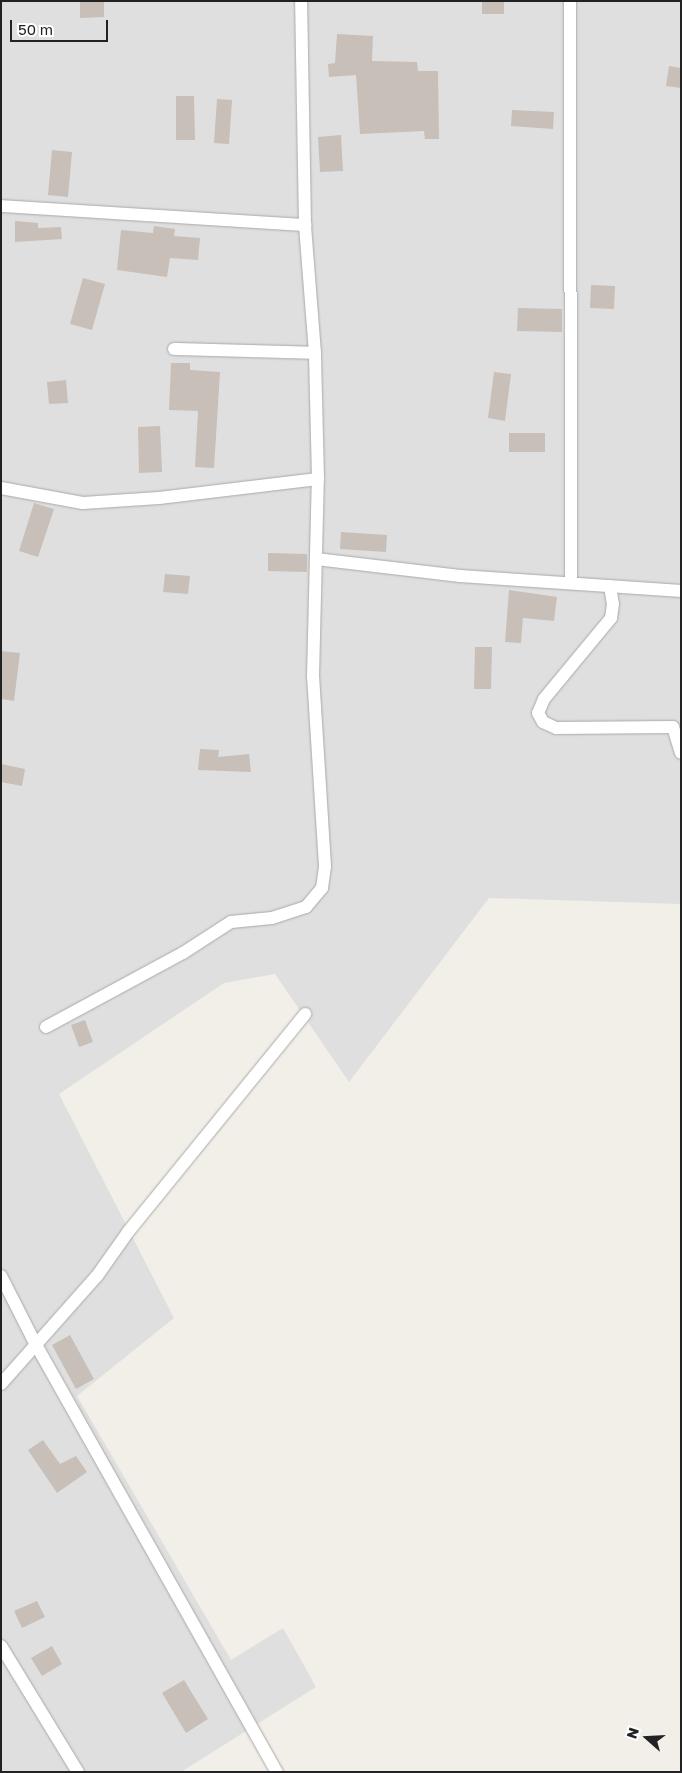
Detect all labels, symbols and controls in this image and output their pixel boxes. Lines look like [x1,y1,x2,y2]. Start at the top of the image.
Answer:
scale bar [12,10,110,42]
text: 50 m [18,20,53,38]
north arrow [622,1713,672,1763]
text: N [623,1725,642,1741]

